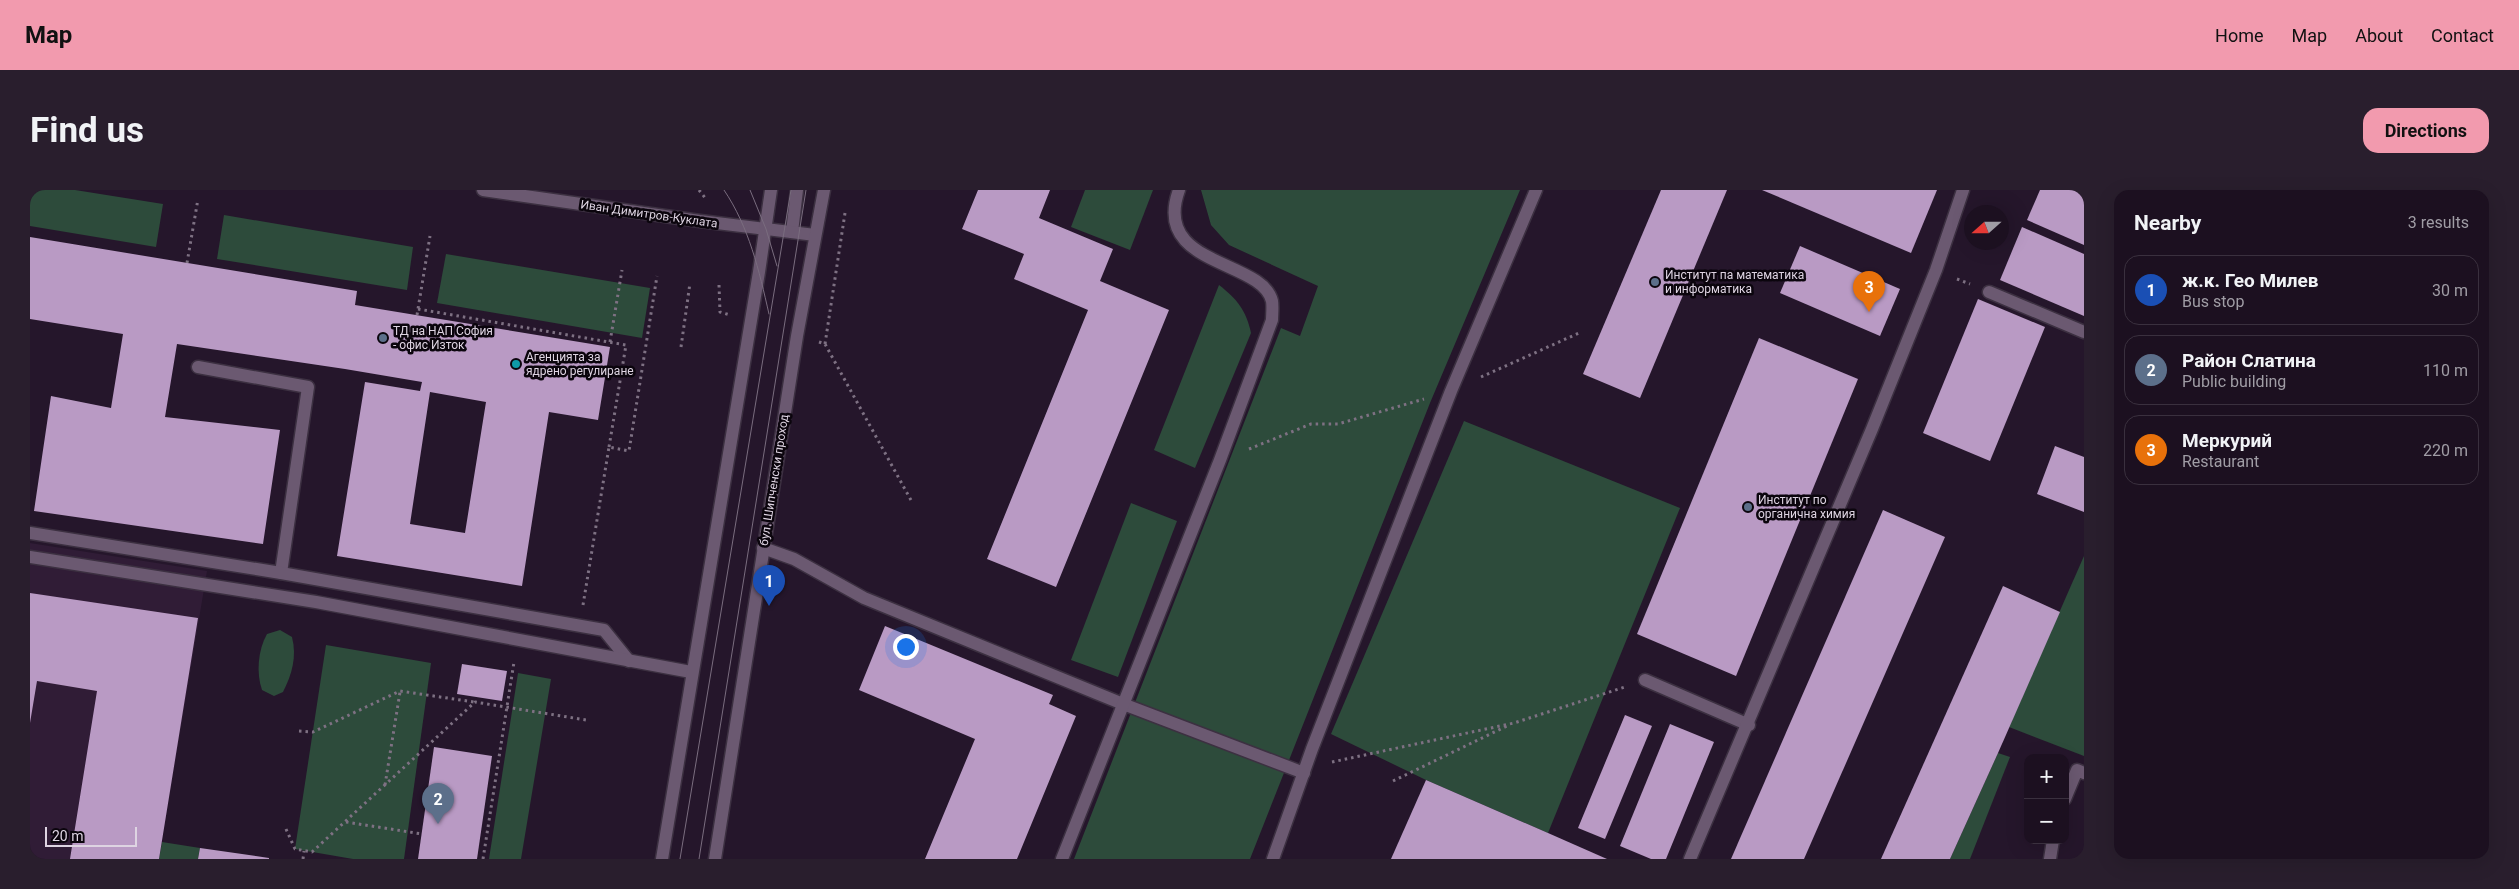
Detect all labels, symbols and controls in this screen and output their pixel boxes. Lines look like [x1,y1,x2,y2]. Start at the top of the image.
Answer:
text: Map [25,21,72,49]
text: Home [2215,25,2264,46]
text: Map [2292,25,2327,46]
text: About [2355,25,2403,46]
text: Contact [2431,25,2494,46]
button: Directions [2363,108,2489,153]
text: Find us [30,110,144,151]
street label: Иван Димитров-Куклата [580,197,718,231]
north arrow [1964,205,2009,250]
text: Nearby [2134,211,2201,235]
text: 3 results [2408,213,2469,232]
place label: Институт па математика и информатика [1665,268,1804,296]
text: ж.к. Гео Милев [2182,269,2319,292]
pin: 3 [1853,271,1885,312]
marker: Институт па математика и информатика [1649,276,1661,288]
text: 1 [2146,281,2156,300]
text: 30 m [2432,281,2468,300]
text: Bus stop [2182,292,2244,311]
place label: ТД на НАП София - офис Изток [393,324,493,352]
marker: ТД на НАП София - офис Изток [377,332,389,344]
text: Район Слатина [2182,349,2316,372]
place label: Агенцията за ядрено регулиране [526,350,634,378]
marker: Агенцията за ядрено регулиране [510,358,522,370]
text: 2 [2146,361,2156,380]
text: 110 m [2423,361,2468,380]
text: Public building [2182,372,2286,391]
street label: бул. Шипченски проход [757,413,791,547]
text: Меркурий [2182,429,2272,452]
text: 3 [2146,441,2156,460]
text: 220 m [2423,441,2468,460]
text: Restaurant [2182,452,2259,471]
place label: Институт по органична химия [1758,493,1855,521]
marker: Институт по органична химия [1742,501,1754,513]
pin: 1 [753,565,785,606]
your location [893,634,919,660]
map controls [2024,754,2069,844]
button: + [2024,754,2069,799]
pin: 2 [422,783,454,824]
button: − [2024,799,2069,844]
scale bar [45,824,138,847]
text: 20 m [52,828,84,844]

